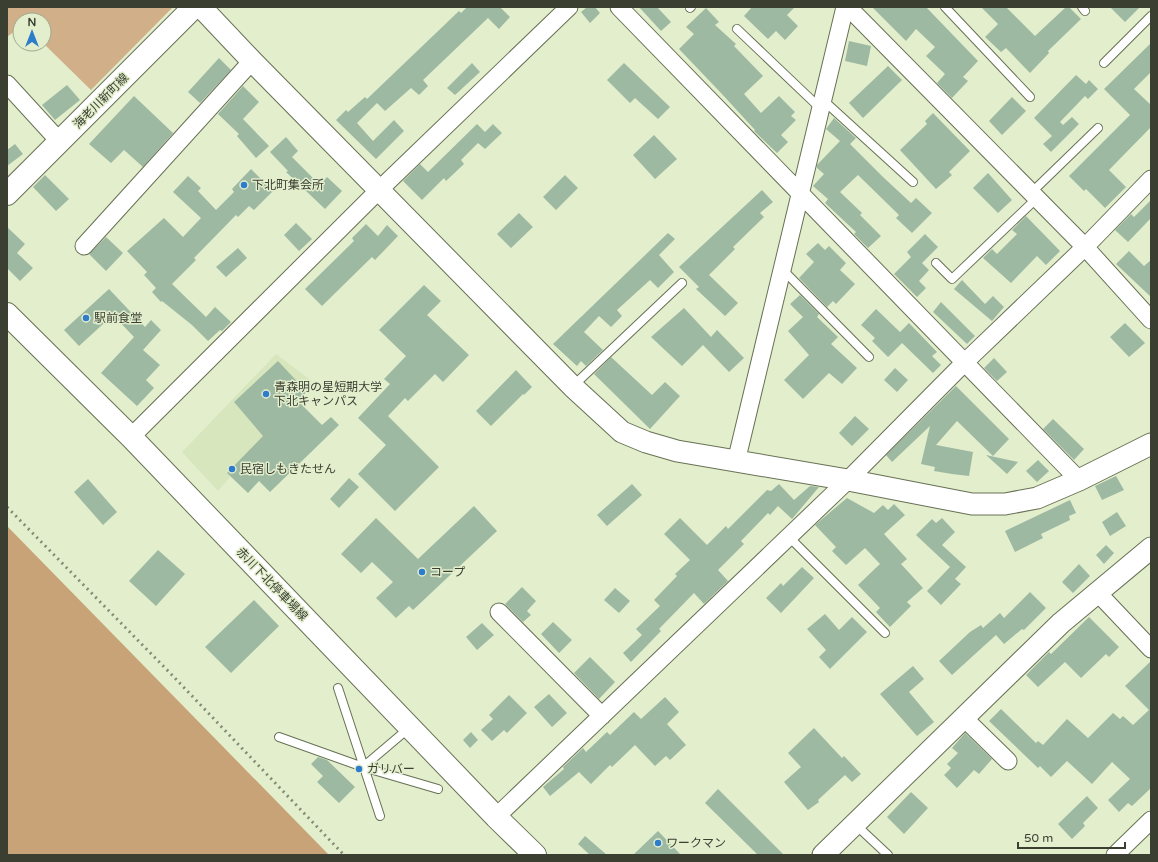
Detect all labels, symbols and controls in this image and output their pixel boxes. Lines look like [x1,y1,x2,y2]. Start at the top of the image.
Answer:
north arrow [12,12,52,52]
text: N [28,16,36,29]
street label: 海老川新町線 [71,71,131,131]
place label: 下北町集会所 [252,178,324,192]
marker: 下北町集会所 [239,180,249,190]
place label: 駅前食堂 [94,311,142,325]
marker: 駅前食堂 [81,313,91,323]
place label: 青森明の星短期大学 下北キャンパス [274,380,382,408]
marker: 青森明の星短期大学 下北キャンパス [261,389,271,399]
place label: 民宿しもきたせん [240,462,336,476]
marker: 民宿しもきたせん [227,464,237,474]
street label: 赤川下北停車場線 [234,545,310,623]
place label: コープ [430,565,465,579]
marker: コープ [417,567,427,577]
place label: ガリバー [367,762,415,776]
marker: ガリバー [354,764,364,774]
scale bar [1018,824,1125,850]
text: 50 m [1024,831,1053,845]
place label: ワークマン [666,836,726,850]
marker: ワークマン [653,838,663,848]

